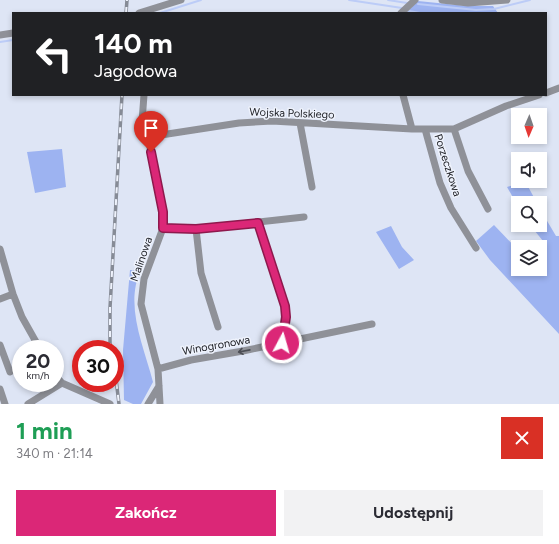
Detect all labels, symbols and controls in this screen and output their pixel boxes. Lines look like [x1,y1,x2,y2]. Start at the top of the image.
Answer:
text: 140 m [94,26,173,60]
icon: left [28,28,80,80]
text: Jagodowa [94,60,177,82]
street label: Wojska Polskiego [249,106,335,121]
north arrow [511,108,547,144]
map controls [511,108,547,276]
pin [134,111,168,152]
icon: arrive [140,117,162,139]
street label: Porzeczkowa [431,132,464,198]
button: sound [511,152,547,188]
button: search [511,196,547,232]
street label: Malinowa [128,235,155,283]
button: layers [511,240,547,276]
position arrow [261,322,303,364]
street label: Winogronowa [181,333,251,358]
speed limit sign: 30 [72,340,124,392]
one-way arrow [237,348,250,356]
text: 20 [26,349,50,373]
text: km/h [27,369,49,382]
text: 1 min [16,416,73,445]
button: close [501,417,543,459]
text: 340 m · 21:14 [16,446,93,461]
button: Zakończ [16,490,276,536]
button: Udostępnij [284,490,543,536]

